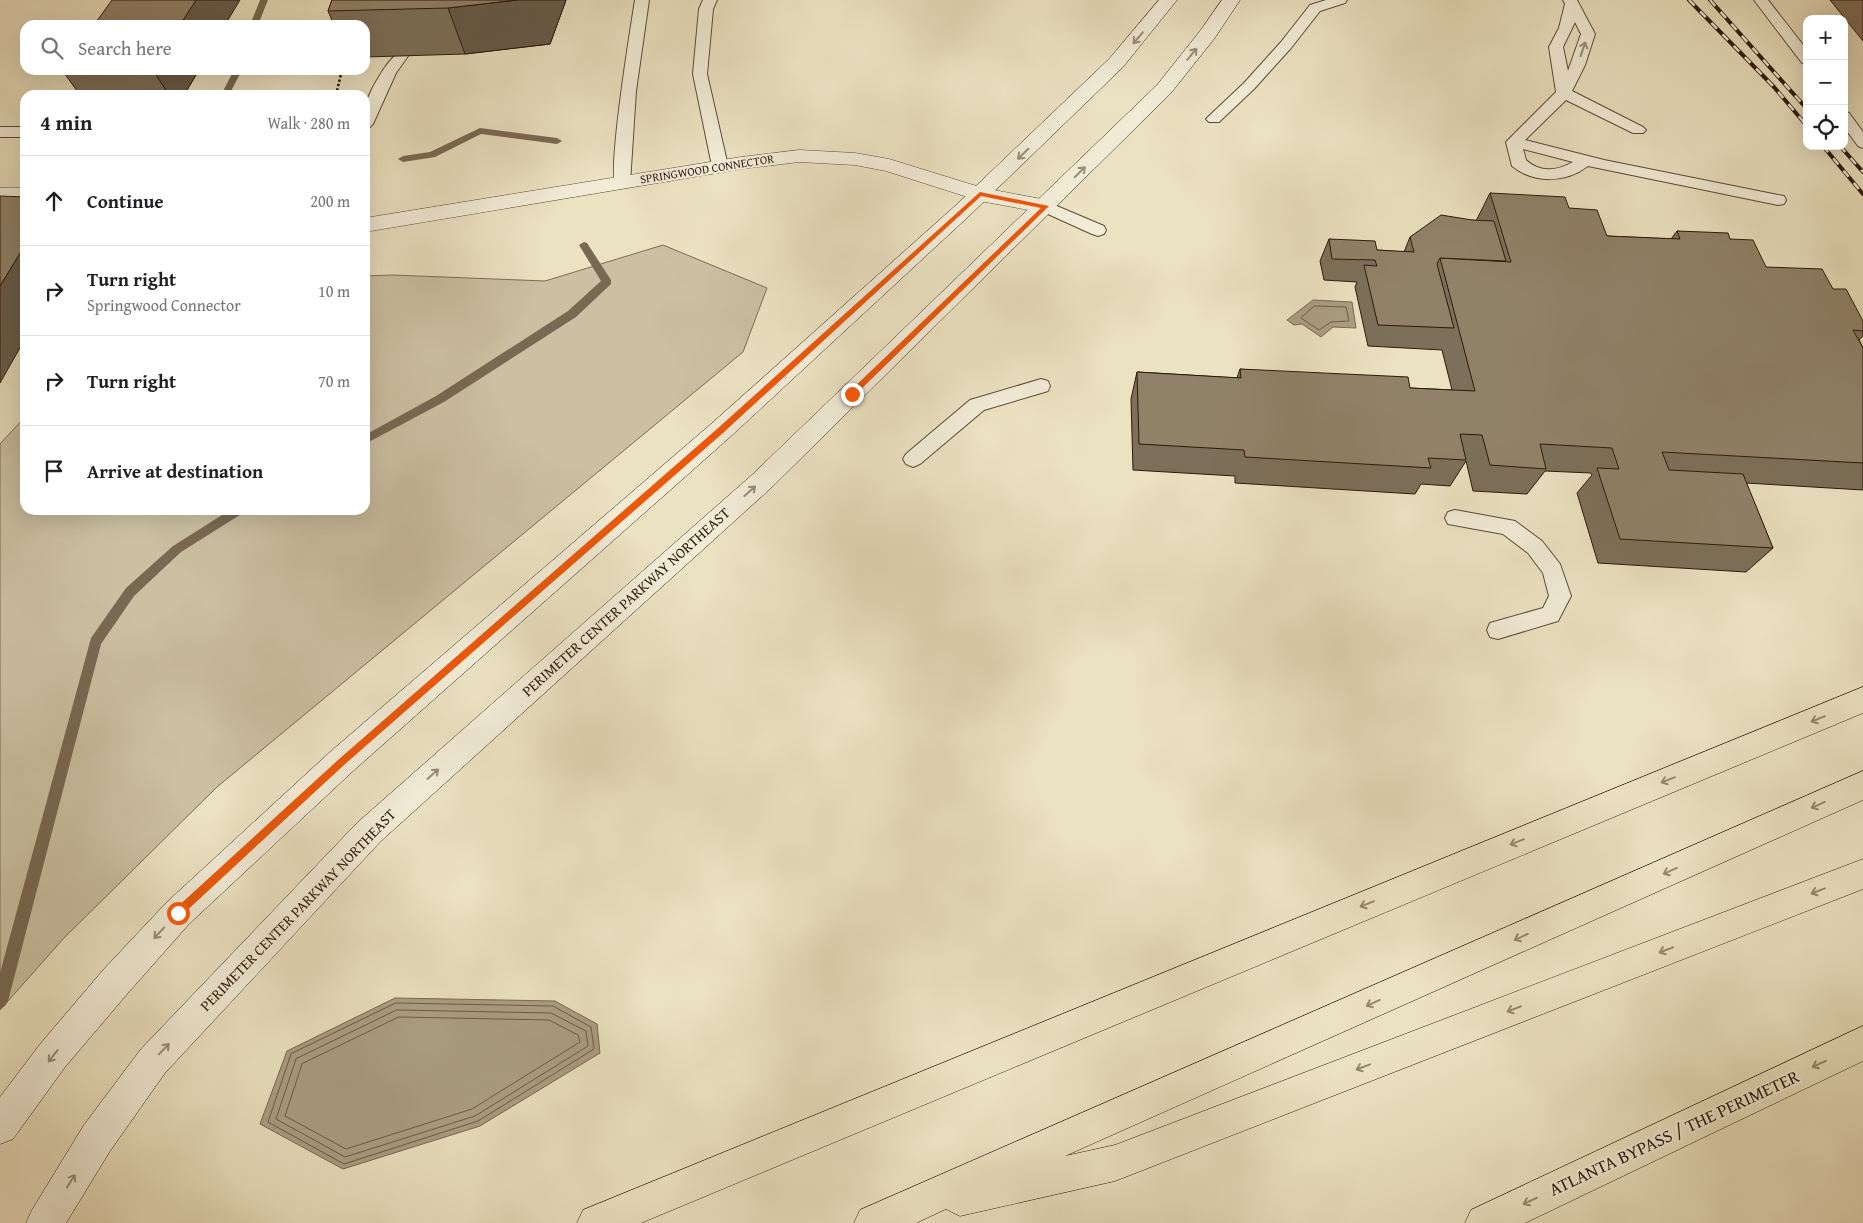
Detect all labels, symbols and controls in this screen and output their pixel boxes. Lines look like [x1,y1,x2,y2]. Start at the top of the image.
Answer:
map controls [1803,15,1848,150]
button: + [1803,15,1848,60]
search box [20,20,370,75]
one-way arrow [1133,31,1144,44]
icon: search [38,34,66,62]
text: Search here [78,34,172,62]
one-way arrow [1579,41,1589,57]
one-way arrow [1186,48,1197,61]
button: − [1803,60,1848,105]
button: locate [1803,105,1848,150]
text: 4 min [40,107,92,138]
text: Walk · 280 m [267,111,350,135]
one-way arrow [1017,147,1029,159]
street label: SPRINGWOOD CONNECTOR [639,150,775,187]
one-way arrow [1074,166,1086,178]
icon: ahead [40,187,68,215]
text: Continue [87,187,164,215]
text: 200 m [310,189,350,213]
text: Turn right [87,265,176,293]
icon: right [40,277,68,305]
text: 10 m [318,279,350,303]
text: Springwood Connector [87,293,241,317]
icon: right [40,367,68,395]
text: Turn right [87,367,176,395]
text: 70 m [318,369,350,393]
route end [841,383,864,406]
icon: arrive [40,457,68,485]
text: Arrive at destination [87,457,263,485]
one-way arrow [744,486,757,497]
street label: PERIMETER CENTER PARKWAY NORTHEAST [517,502,735,701]
one-way arrow [1811,714,1826,724]
one-way arrow [427,769,440,780]
one-way arrow [1661,776,1676,786]
one-way arrow [1811,801,1826,811]
street label: PERIMETER CENTER PARKWAY NORTHEAST [195,803,401,1015]
one-way arrow [1510,839,1525,848]
one-way arrow [1663,867,1678,876]
one-way arrow [1810,888,1825,897]
one-way arrow [1360,900,1375,910]
route start [167,902,190,925]
one-way arrow [153,927,165,940]
one-way arrow [1514,932,1529,942]
one-way arrow [1659,946,1674,955]
one-way arrow [1366,998,1381,1008]
one-way arrow [1507,1005,1523,1014]
one-way arrow [158,1043,170,1055]
one-way arrow [47,1049,58,1062]
one-way arrow [1812,1059,1827,1069]
street label: ATLANTA BYPASS / THE PERIMETER [1544,1062,1804,1203]
one-way arrow [1356,1063,1371,1073]
one-way arrow [66,1175,76,1189]
one-way arrow [1523,1197,1538,1206]

